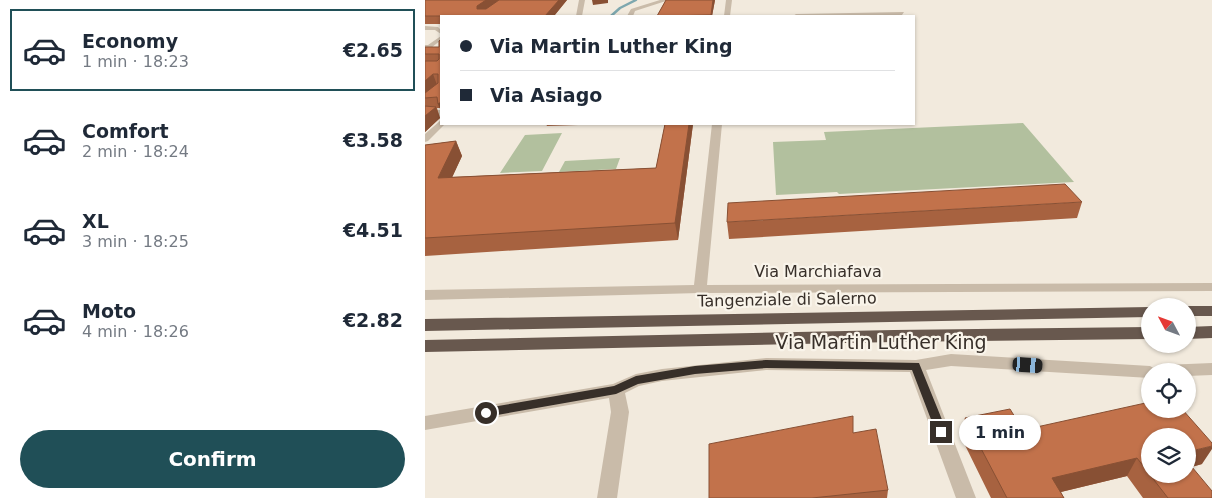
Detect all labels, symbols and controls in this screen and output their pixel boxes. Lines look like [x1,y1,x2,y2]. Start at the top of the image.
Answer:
icon: car [22,28,67,73]
text: Economy [82,30,178,52]
text: Via Martin Luther King [490,35,733,57]
text: €2.65 [343,39,403,61]
text: 1 min · 18:23 [82,52,189,71]
text: Via Asiago [490,84,602,106]
icon: car [22,118,67,163]
text: Comfort [82,120,169,142]
text: €3.58 [343,129,403,151]
text: 2 min · 18:24 [82,142,189,161]
icon: car [22,208,67,253]
text: XL [82,210,109,232]
text: €4.51 [343,219,403,241]
text: 3 min · 18:25 [82,232,189,251]
street label: Via Marchiafava [754,262,882,281]
street label: Tangenziale di Salerno [696,288,877,311]
icon: car [22,298,67,343]
north arrow [1141,298,1196,352]
map controls [1141,298,1196,483]
text: Moto [82,300,136,322]
text: €2.82 [343,309,403,331]
text: 4 min · 18:26 [82,322,189,341]
street label: Via Martin Luther King [775,331,987,353]
car [1012,356,1043,374]
button: locate [1141,363,1196,418]
route start [475,402,497,424]
callout: 1 min [959,414,1041,450]
route end [930,421,952,443]
text: 1 min [975,423,1025,442]
button: layers [1141,428,1196,483]
button: Confirm [20,430,405,488]

